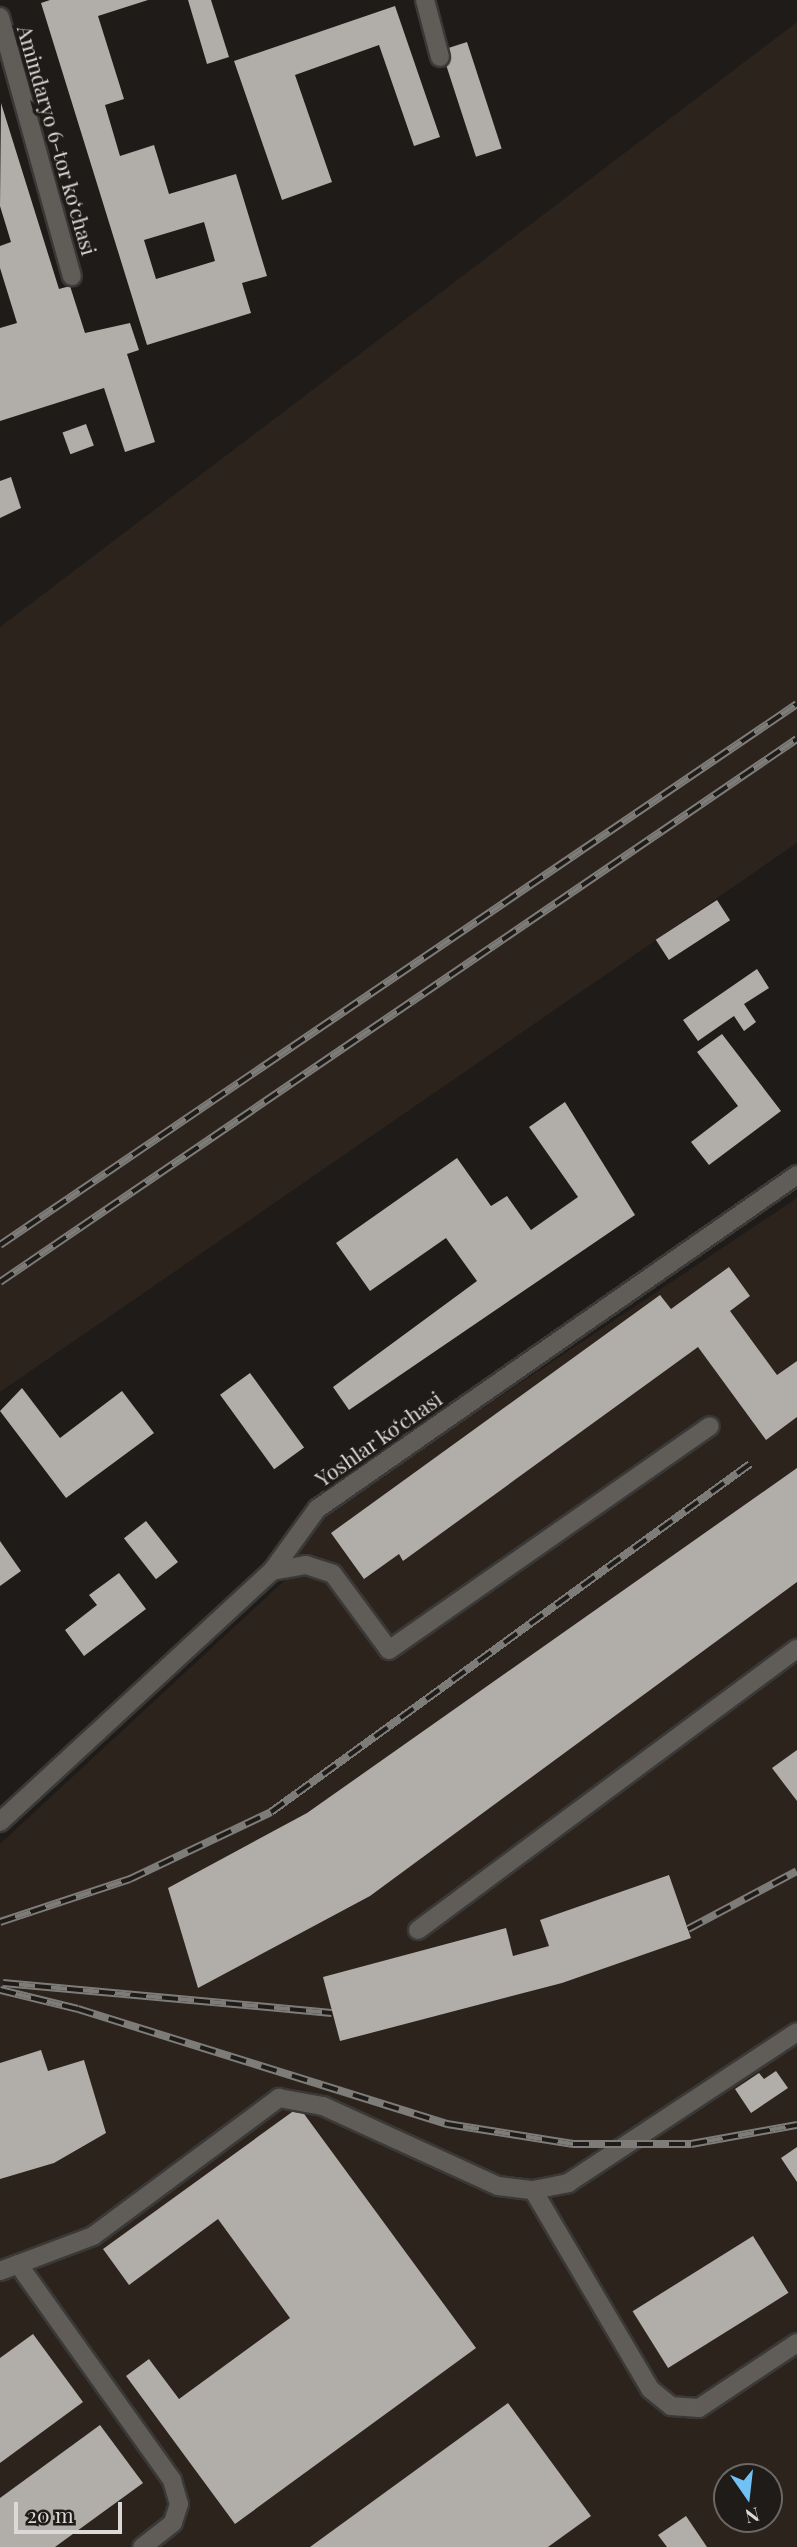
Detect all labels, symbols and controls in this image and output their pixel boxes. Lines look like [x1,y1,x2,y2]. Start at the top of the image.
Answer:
street label: Amindaryo 6-tor koʻchasi [13,22,103,258]
street label: Yoshlar koʻchasi [309,1385,447,1491]
north arrow [713,2463,783,2533]
scale bar [18,2488,126,2532]
text: 20 m [27,2500,74,2528]
text: N [743,2502,762,2531]

